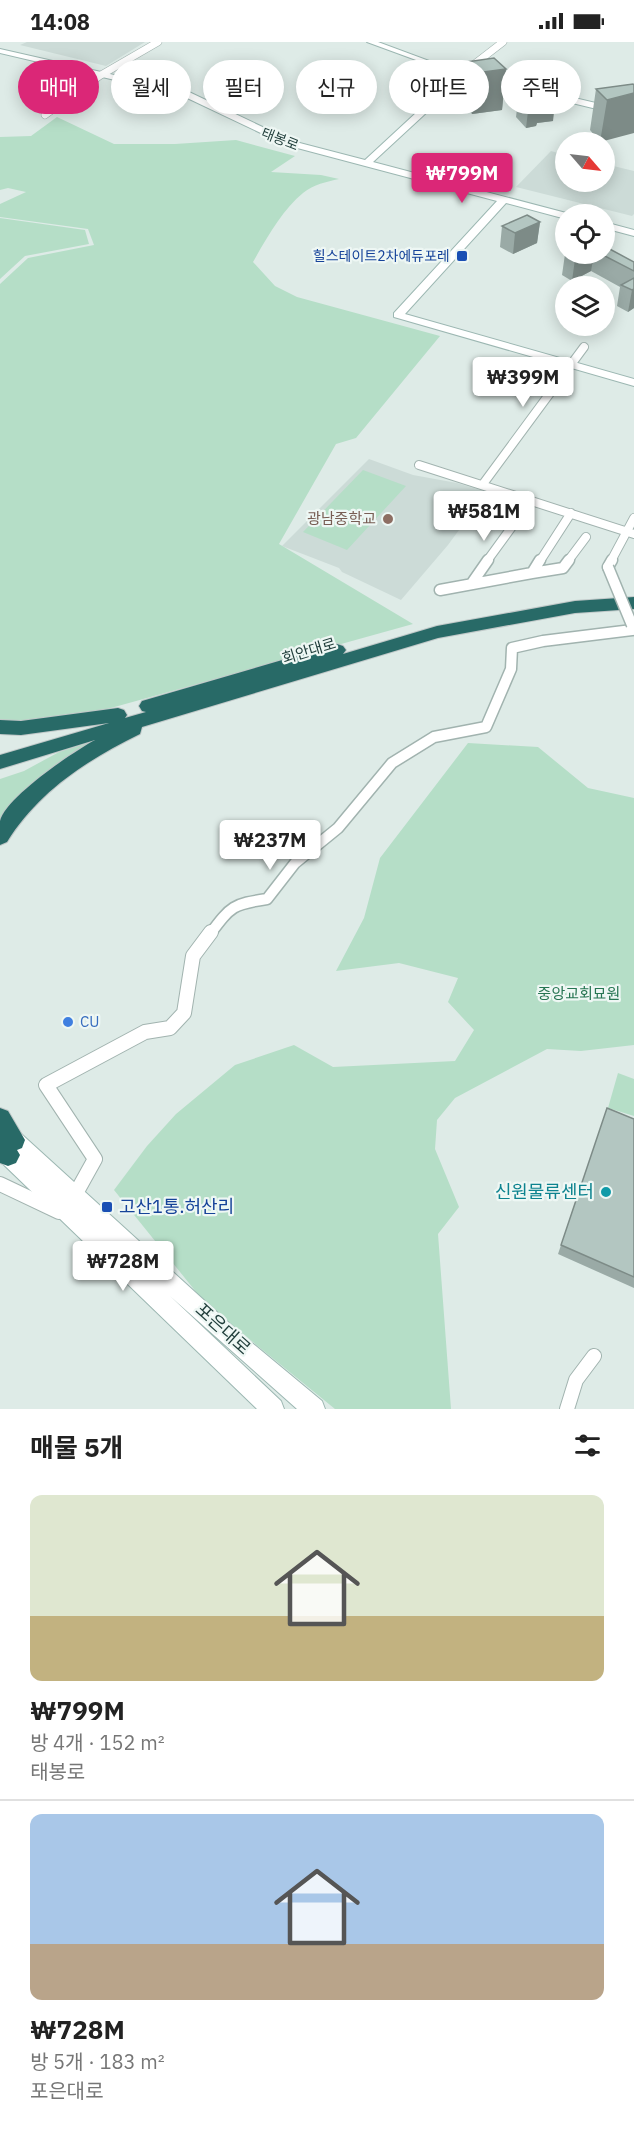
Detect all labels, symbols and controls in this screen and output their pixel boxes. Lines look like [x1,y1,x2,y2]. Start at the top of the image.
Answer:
text: 14:08 [30,7,90,36]
chip: 매매 [18,60,99,114]
chip: 월세 [111,60,191,114]
chip: 필터 [203,60,284,114]
chip: 신규 [296,60,377,114]
chip: 아파트 [389,60,489,114]
chip: 주택 [501,60,581,114]
street label: 태봉로 [259,124,301,154]
north arrow [555,132,615,192]
map controls [555,132,615,336]
pin: ₩799M [420,153,504,204]
text: ₩799M [426,159,498,186]
button: locate [555,204,615,264]
place label: 힐스테이트2차에듀포레 [313,247,450,265]
marker: 힐스테이트2차에듀포레 [455,249,469,263]
button: layers [555,276,615,336]
pin: ₩399M [481,357,565,408]
text: ₩399M [487,363,559,390]
pin: ₩581M [442,491,526,542]
text: ₩581M [448,497,520,524]
place label: 광남중학교 [307,509,376,528]
marker: 광남중학교 [381,512,395,526]
street label: 회안대로 [280,633,338,668]
pin: ₩237M [228,820,312,871]
text: ₩237M [234,826,306,853]
park label: 중앙교회묘원 [538,984,620,1003]
place label: CU [80,1012,100,1031]
marker: CU [61,1015,75,1029]
place label: 신원물류센터 [495,1180,594,1203]
marker: 신원물류센터 [599,1185,613,1199]
place label: 고산1통.허산리 [119,1195,234,1218]
marker: 고산1통.허산리 [100,1200,114,1214]
pin: ₩728M [81,1241,165,1292]
text: ₩728M [87,1247,159,1274]
street label: 포은대로 [191,1298,256,1359]
icon: filters [571,1429,604,1462]
text: 매물 5개 [30,1430,124,1464]
icon: home [263,1534,371,1642]
text: ₩799M [30,1693,125,1727]
text: 방 4개 · 152 m² [30,1729,165,1756]
text: 태봉로 [30,1758,85,1785]
icon: home [263,1853,371,1961]
text: ₩728M [30,2012,125,2046]
text: 방 5개 · 183 m² [30,2048,165,2075]
text: 포은대로 [30,2077,104,2104]

